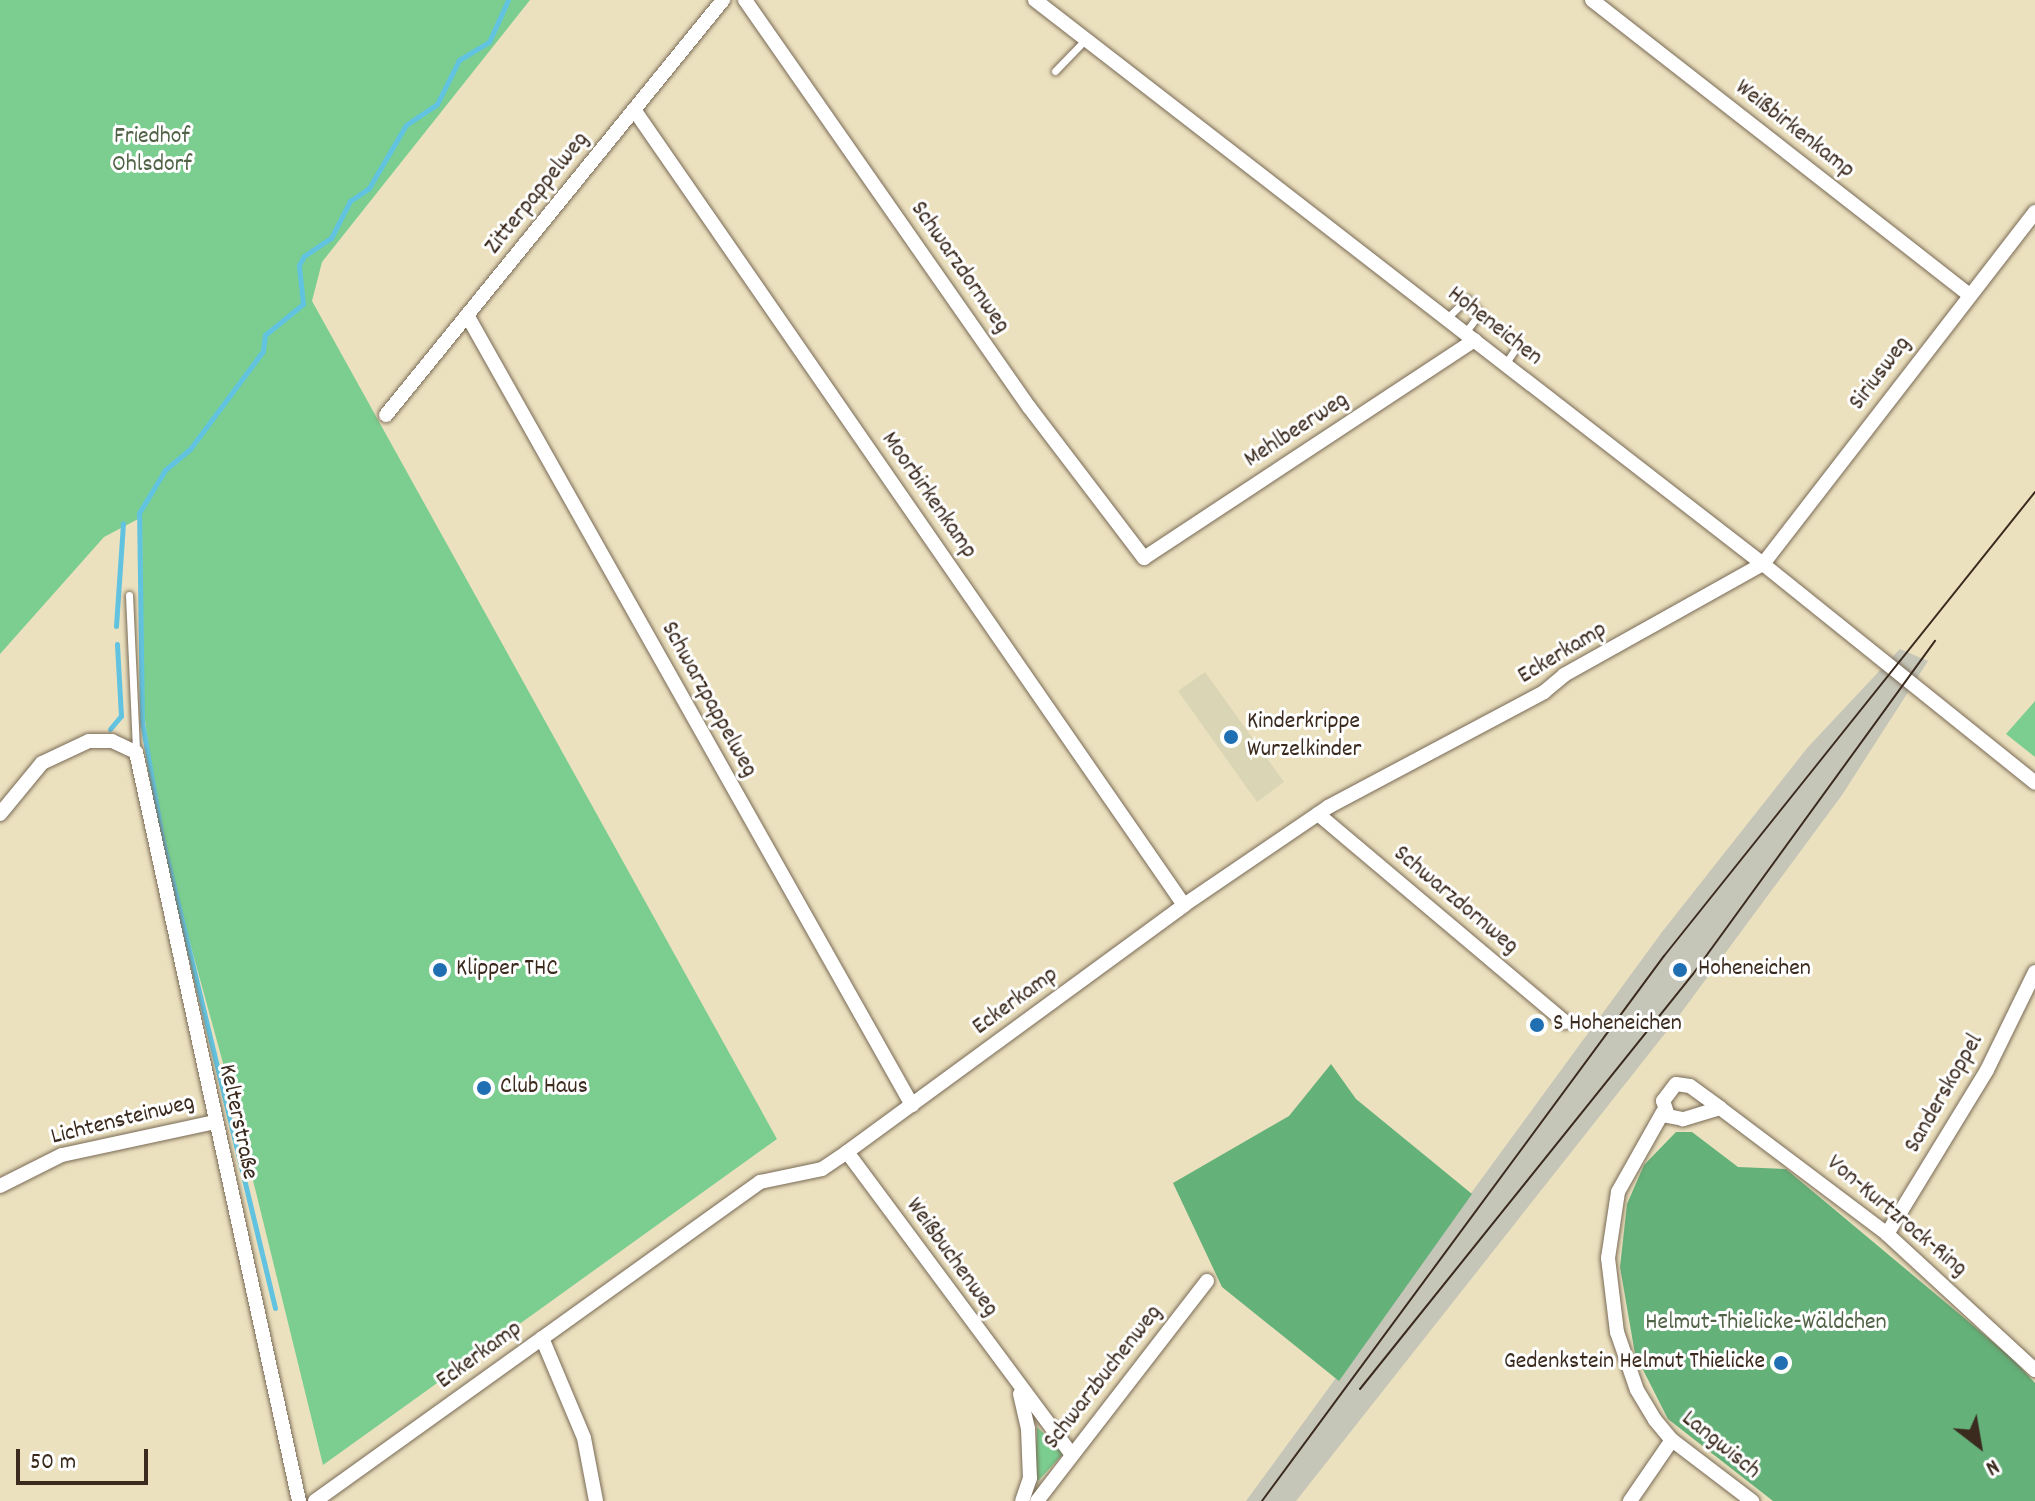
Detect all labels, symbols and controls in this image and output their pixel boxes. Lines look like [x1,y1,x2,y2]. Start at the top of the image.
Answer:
street label: Weißbirkenkamp [1728,74,1860,186]
park label: Friedhof Ohlsdorf [112,124,192,180]
street label: Zitterpappelweg [480,127,596,261]
street label: Schwarzdornweg [903,196,1015,340]
street label: Hoheneichen [1441,281,1547,373]
street label: Siriusweg [1844,331,1918,417]
street label: Mehlbeerweg [1240,387,1354,475]
street label: Moorbirkenkamp [874,427,982,565]
street label: Eckerkamp [1513,616,1613,692]
street label: Schwarzpappelweg [653,617,763,783]
place label: Kinderkrippe Wurzelkinder [1247,709,1361,765]
marker: Kinderkrippe Wurzelkinder [1222,728,1240,746]
street label: Schwarzdornweg [1387,840,1523,962]
place label: Klipper THC [456,956,558,984]
place label: Hoheneichen [1698,956,1811,984]
marker: Hoheneichen [1669,959,1691,981]
marker: Klipper THC [431,961,449,979]
street label: Eckerkamp [968,961,1064,1043]
place label: S Hoheneichen [1553,1011,1682,1039]
marker: S Hoheneichen [1528,1016,1546,1034]
street label: Sanderskoppel [1899,1029,1991,1159]
street label: Kelterstraße [211,1062,263,1182]
place label: Club Haus [500,1074,588,1102]
marker: Club Haus [475,1079,493,1097]
street label: Lichtensteinweg [48,1089,198,1153]
street label: Von-Kurtzrock-Ring [1820,1150,1972,1284]
street label: Weißbuchenweg [898,1193,1004,1323]
street label: Schwarzbuchenweg [1039,1300,1169,1456]
park label: Helmut-Thielicke-Wäldchen [1645,1310,1887,1338]
street label: Eckerkamp [432,1315,528,1397]
place label: Gedenkstein Helmut Thielicke [1504,1349,1765,1377]
marker: Gedenkstein Helmut Thielicke [1772,1354,1790,1372]
street label: Langwisch [1675,1405,1765,1487]
north arrow [1939,1405,2019,1485]
scale bar [20,1433,152,1483]
text: 50 m [30,1446,76,1480]
text: N [1979,1450,2004,1482]

